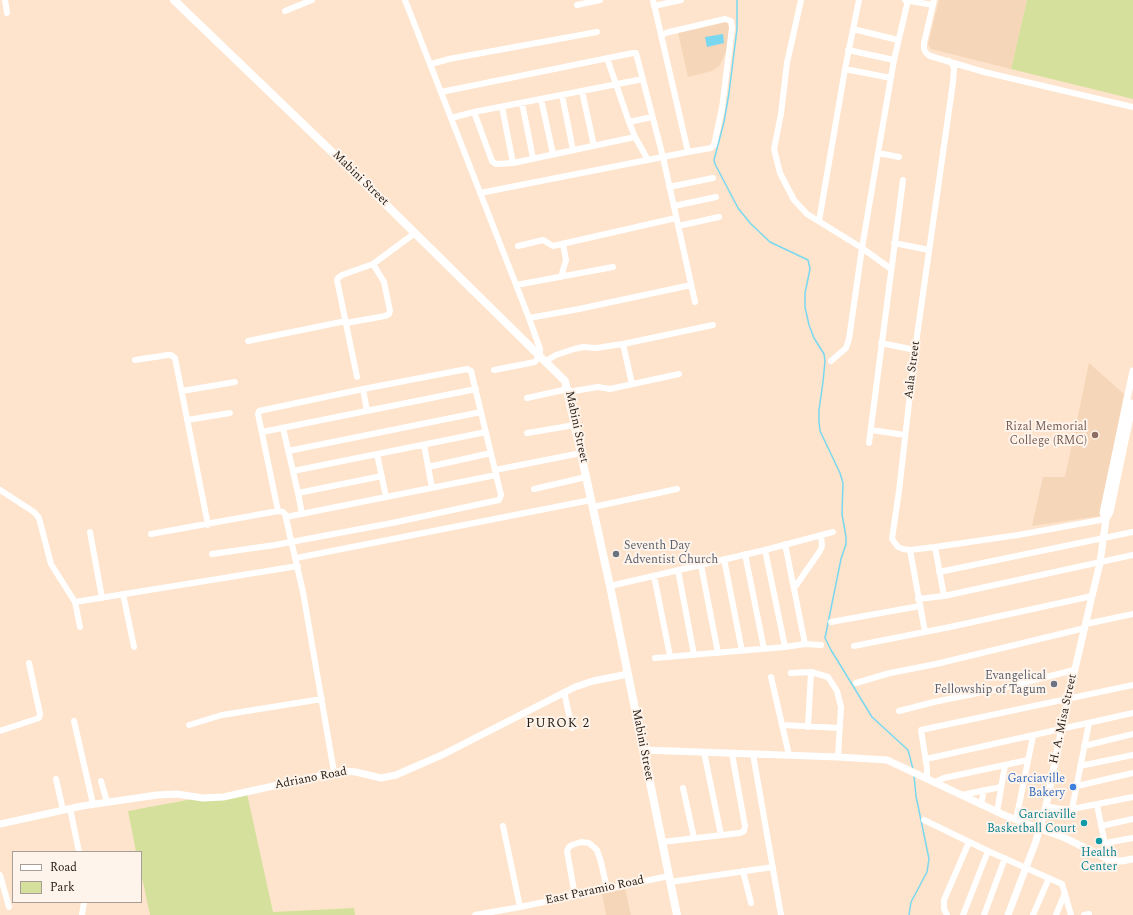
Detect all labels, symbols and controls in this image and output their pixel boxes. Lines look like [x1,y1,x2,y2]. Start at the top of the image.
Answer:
street label: Mabini Street [329,148,391,210]
street label: Aala Street [902,340,924,400]
street label: Mabini Street [561,390,591,464]
place label: Rizal Memorial College (RMC) [1005,421,1087,449]
marker: Rizal Memorial College (RMC) [1090,430,1100,440]
place label: Seventh Day Adventist Church [624,540,718,568]
marker: Seventh Day Adventist Church [611,549,621,559]
place label: Evangelical Fellowship of Tagum [934,670,1046,698]
street label: H. A. Misa Street [1047,673,1081,765]
marker: Evangelical Fellowship of Tagum [1049,679,1059,689]
street label: Mabini Street [628,708,656,782]
district label: PUROK 2 [526,716,590,732]
street label: Adriano Road [274,765,348,793]
place label: Garciaville Bakery [1007,773,1065,801]
marker: Garciaville Bakery [1068,782,1078,792]
place label: Garciaville Basketball Court [987,809,1076,837]
marker: Garciaville Basketball Court [1079,818,1089,828]
marker: Health Center [1094,836,1104,846]
place label: Health Center [1081,847,1117,875]
legend [12,851,142,903]
text: Road [50,858,77,877]
street label: East Paramio Road [544,874,646,908]
text: Park [50,878,75,897]

